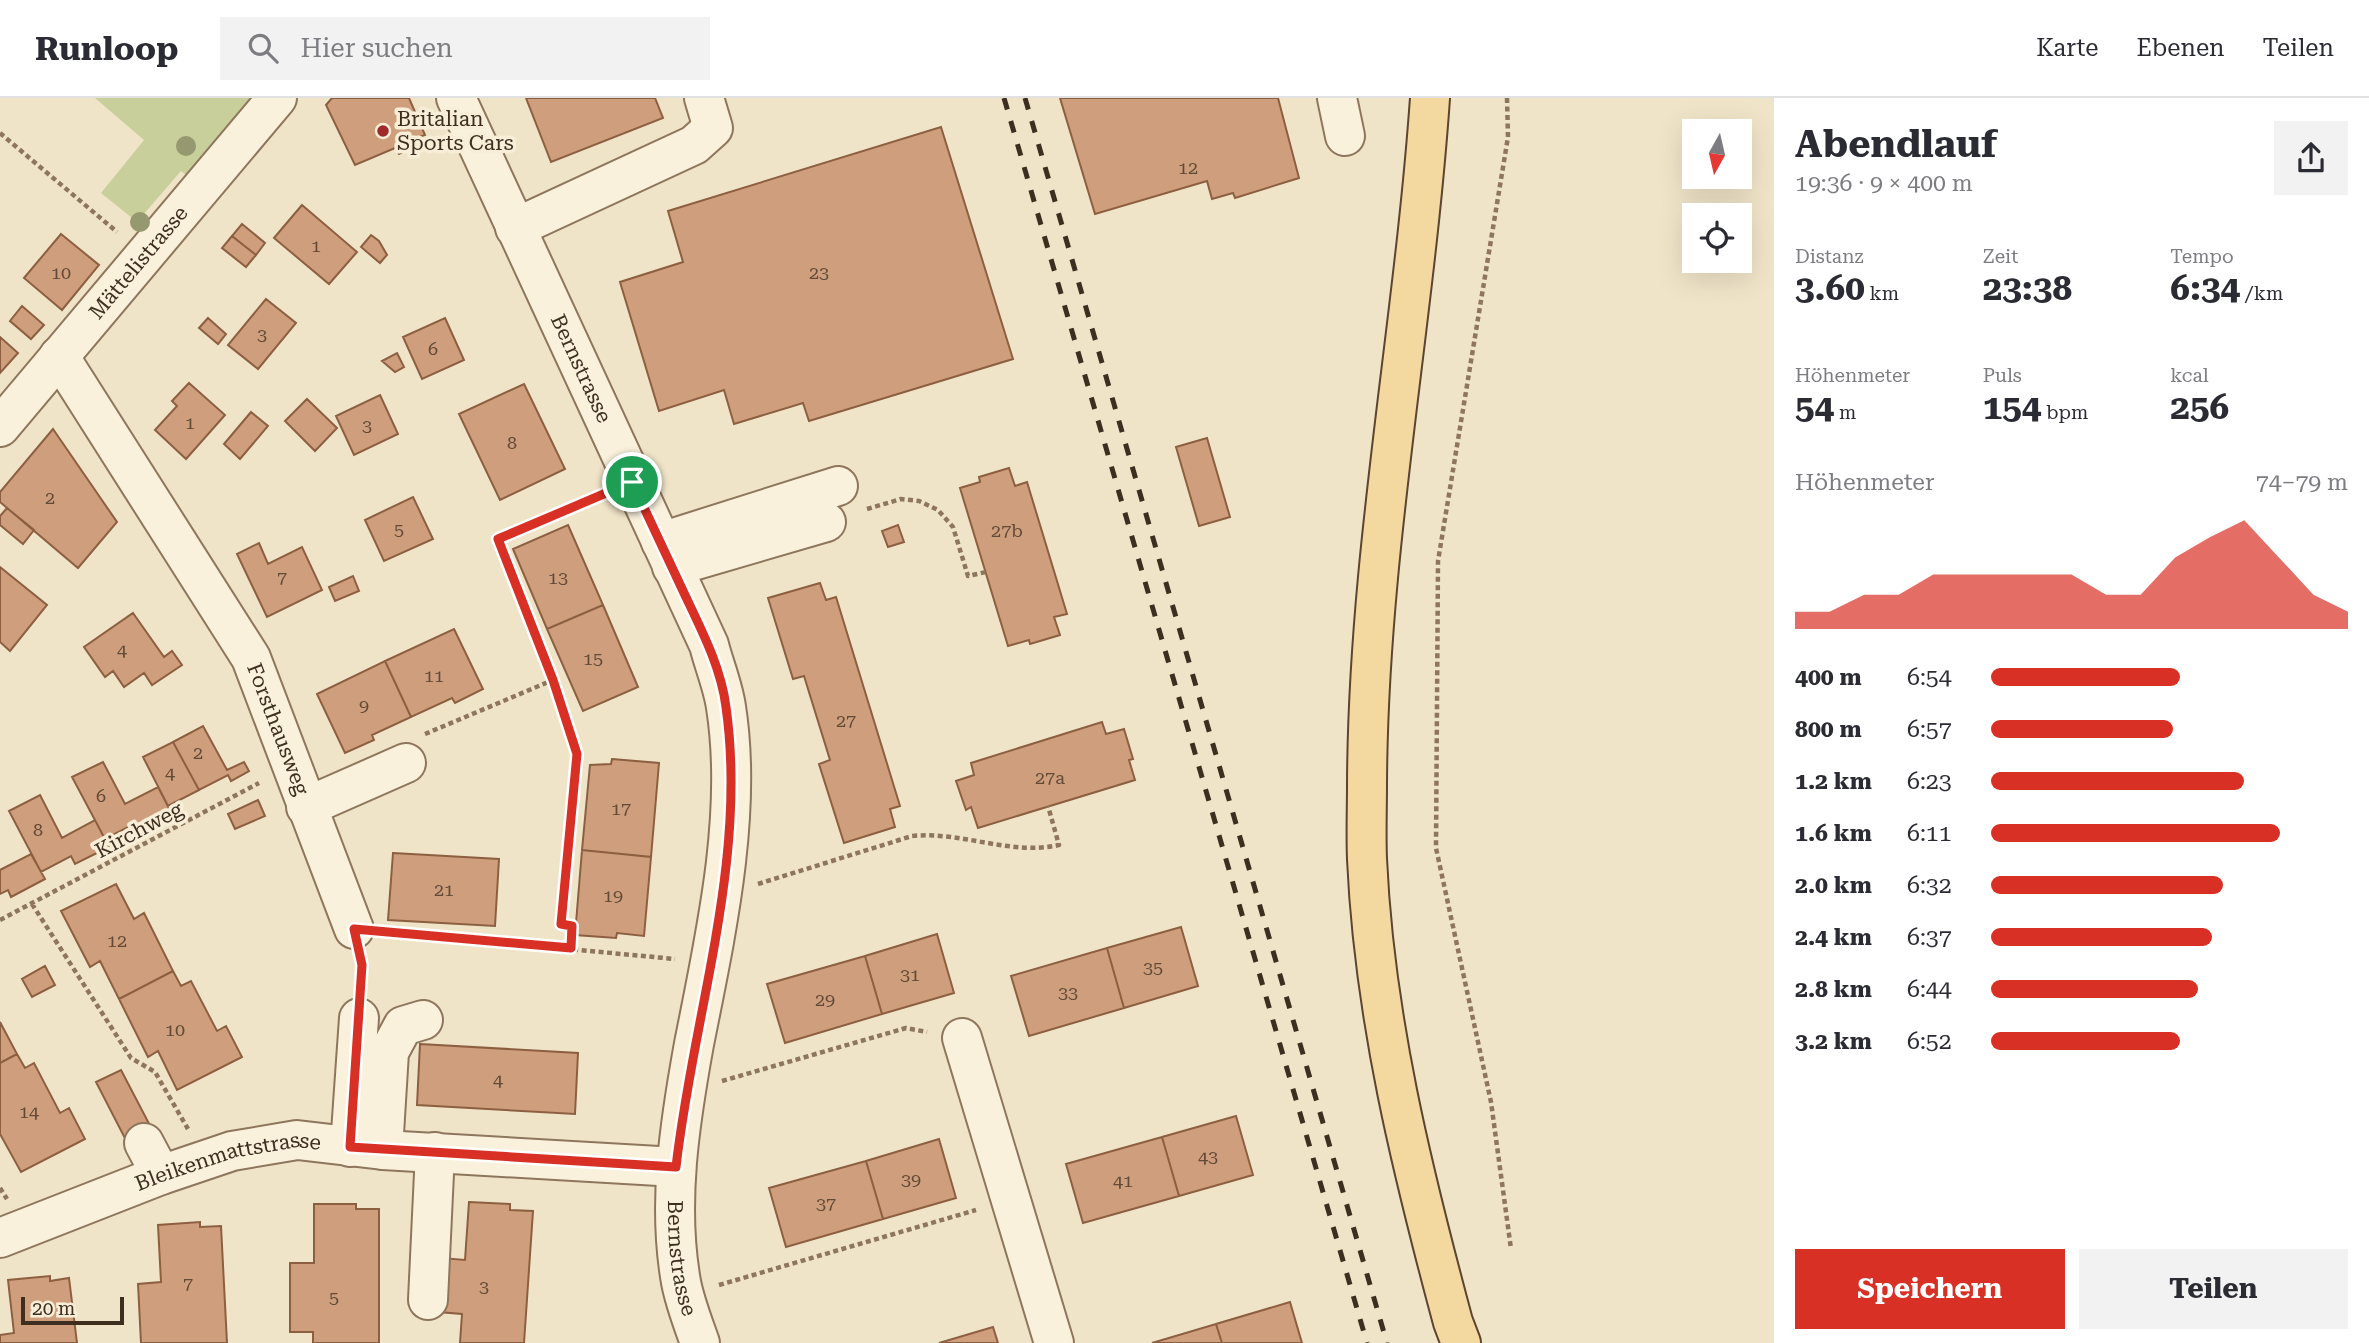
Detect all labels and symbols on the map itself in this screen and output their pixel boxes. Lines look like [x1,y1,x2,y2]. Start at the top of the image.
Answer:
place label: Britalian Sports Cars [397,107,514,155]
north arrow [1682,119,1752,189]
marker: Britalian Sports Cars [375,123,391,139]
house number: 12 [1178,157,1198,178]
street label: Mättelistrasse [84,201,193,324]
house number: 1 [311,235,321,256]
house number: 10 [51,262,71,283]
house number: 23 [809,262,829,283]
street label: Bernstrasse [546,310,617,427]
house number: 3 [257,324,267,345]
house number: 6 [428,338,438,359]
house number: 1 [185,412,195,433]
house number: 3 [362,415,372,436]
house number: 8 [507,432,517,453]
pin [602,452,662,512]
house number: 2 [45,487,55,508]
house number: 5 [394,519,404,540]
house number: 27b [991,520,1023,541]
house number: 7 [277,567,287,588]
house number: 13 [548,567,568,588]
house number: 4 [117,639,127,660]
house number: 15 [583,648,603,669]
street label: Forsthausweg [242,660,314,799]
house number: 11 [424,665,444,686]
house number: 9 [359,695,369,716]
house number: 27 [836,710,856,731]
house number: 2 [193,742,203,763]
house number: 4 [165,762,175,783]
house number: 27a [1035,767,1065,788]
house number: 6 [96,785,106,806]
street label: Kirchweg [91,797,187,863]
house number: 17 [611,798,631,819]
house number: 8 [33,819,43,840]
house number: 21 [434,879,454,900]
house number: 19 [603,885,623,906]
house number: 12 [107,930,127,951]
house number: 35 [1143,957,1163,978]
house number: 31 [900,964,920,985]
house number: 33 [1058,982,1078,1003]
house number: 29 [815,989,835,1010]
house number: 10 [165,1019,185,1040]
house number: 4 [493,1069,503,1090]
house number: 14 [19,1101,39,1122]
street label: Bleikenmattstrasse [132,1128,322,1196]
house number: 43 [1198,1146,1218,1167]
house number: 39 [901,1169,921,1190]
house number: 41 [1113,1170,1133,1191]
house number: 37 [816,1193,836,1214]
street label: Bernstrasse [663,1200,702,1319]
house number: 7 [183,1273,193,1294]
house number: 3 [479,1276,489,1297]
house number: 5 [329,1287,339,1308]
scale bar [21,1294,124,1326]

